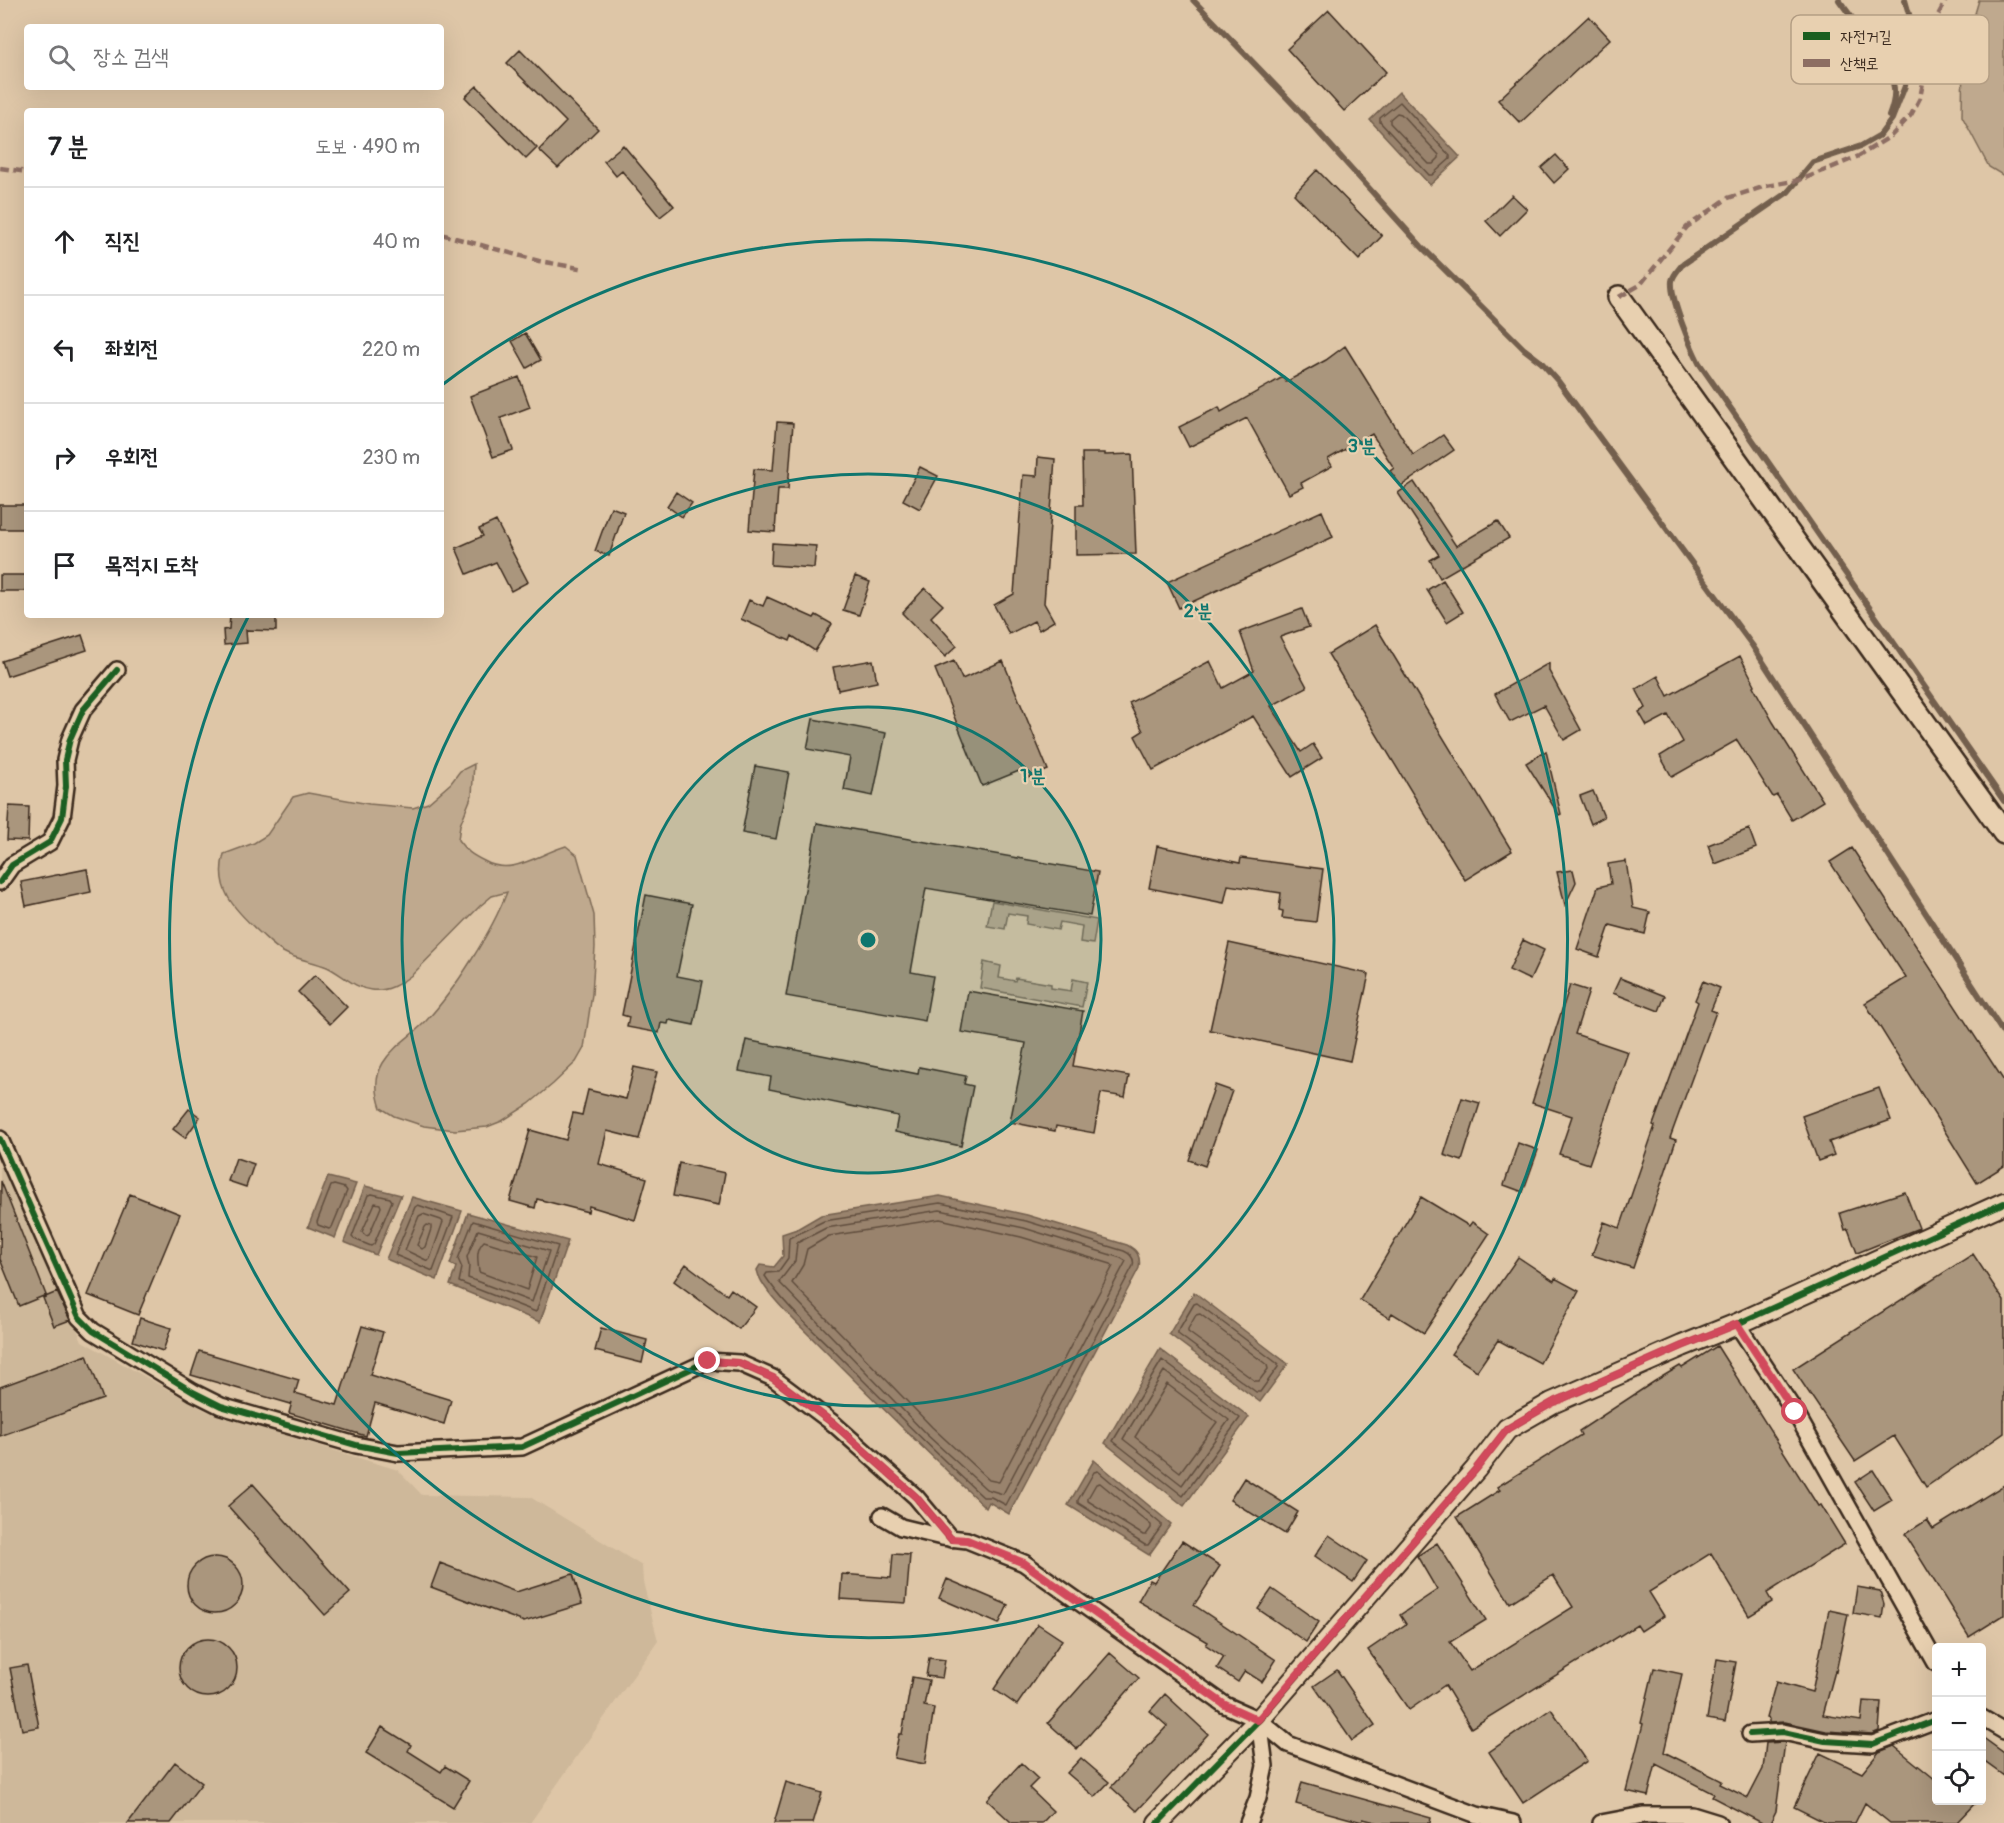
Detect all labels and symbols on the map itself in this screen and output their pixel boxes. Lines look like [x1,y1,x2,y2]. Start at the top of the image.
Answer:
legend [1791,15,1989,84]
text: 자전거길 [1840,27,1892,47]
text: 산책로 [1840,54,1879,74]
text: 3 분 [1348,435,1376,458]
text: 2 분 [1184,600,1212,623]
text: 1 분 [1020,765,1046,788]
centre of rings [858,930,878,950]
route end [694,1347,720,1373]
route start [1781,1398,1807,1424]

